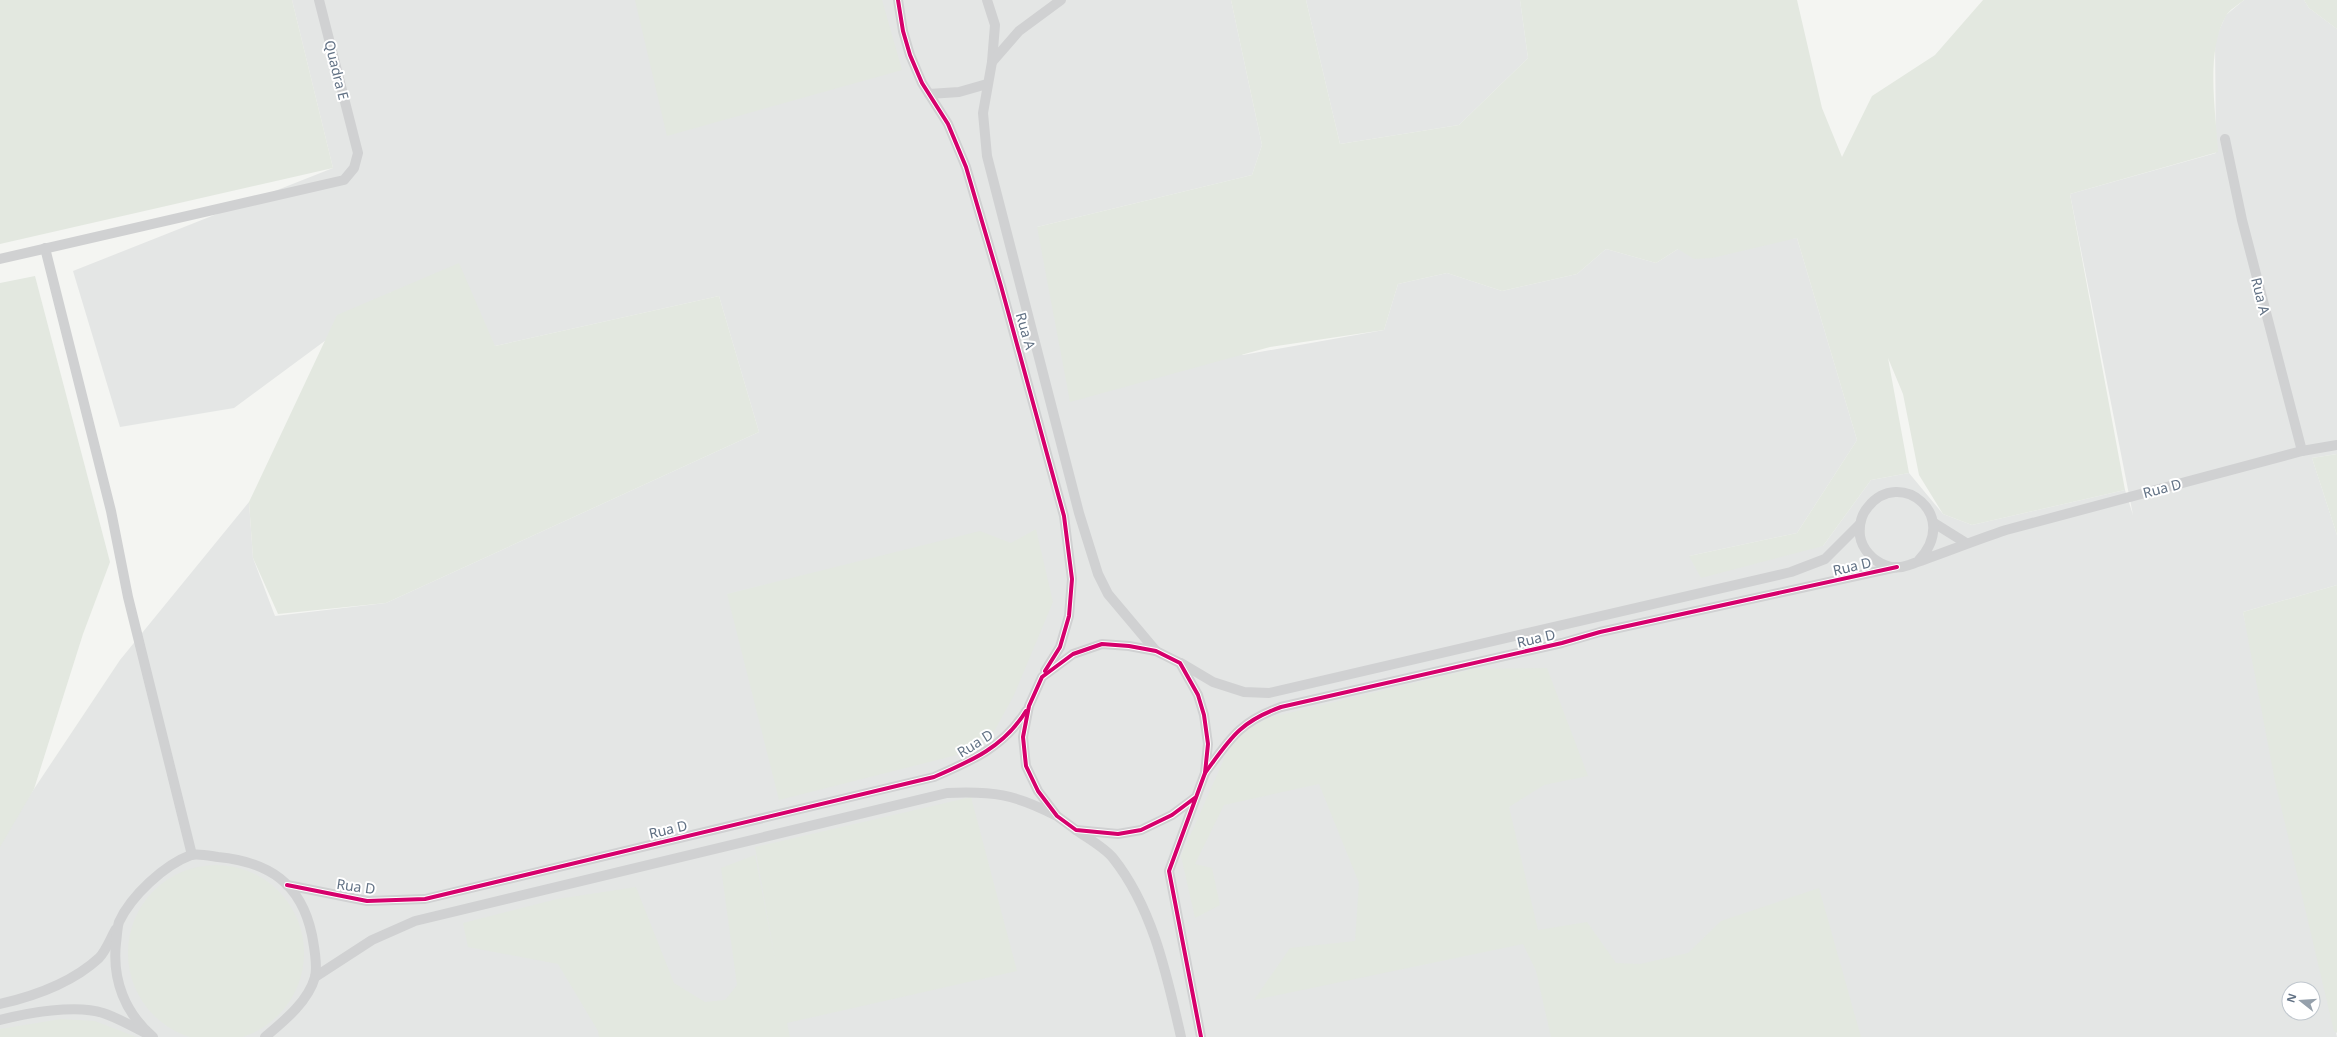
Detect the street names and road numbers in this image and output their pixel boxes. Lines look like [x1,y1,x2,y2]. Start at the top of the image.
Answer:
street label: Quadra E [320,38,354,102]
street label: Rua A [2247,275,2275,317]
street label: Rua A [1012,310,1040,352]
street label: Rua D [2141,474,2183,502]
street label: Rua D [1831,552,1873,580]
street label: Rua D [1515,624,1557,652]
street label: Rua D [953,725,997,761]
street label: Rua D [647,815,689,843]
street label: Rua D [335,874,377,898]

